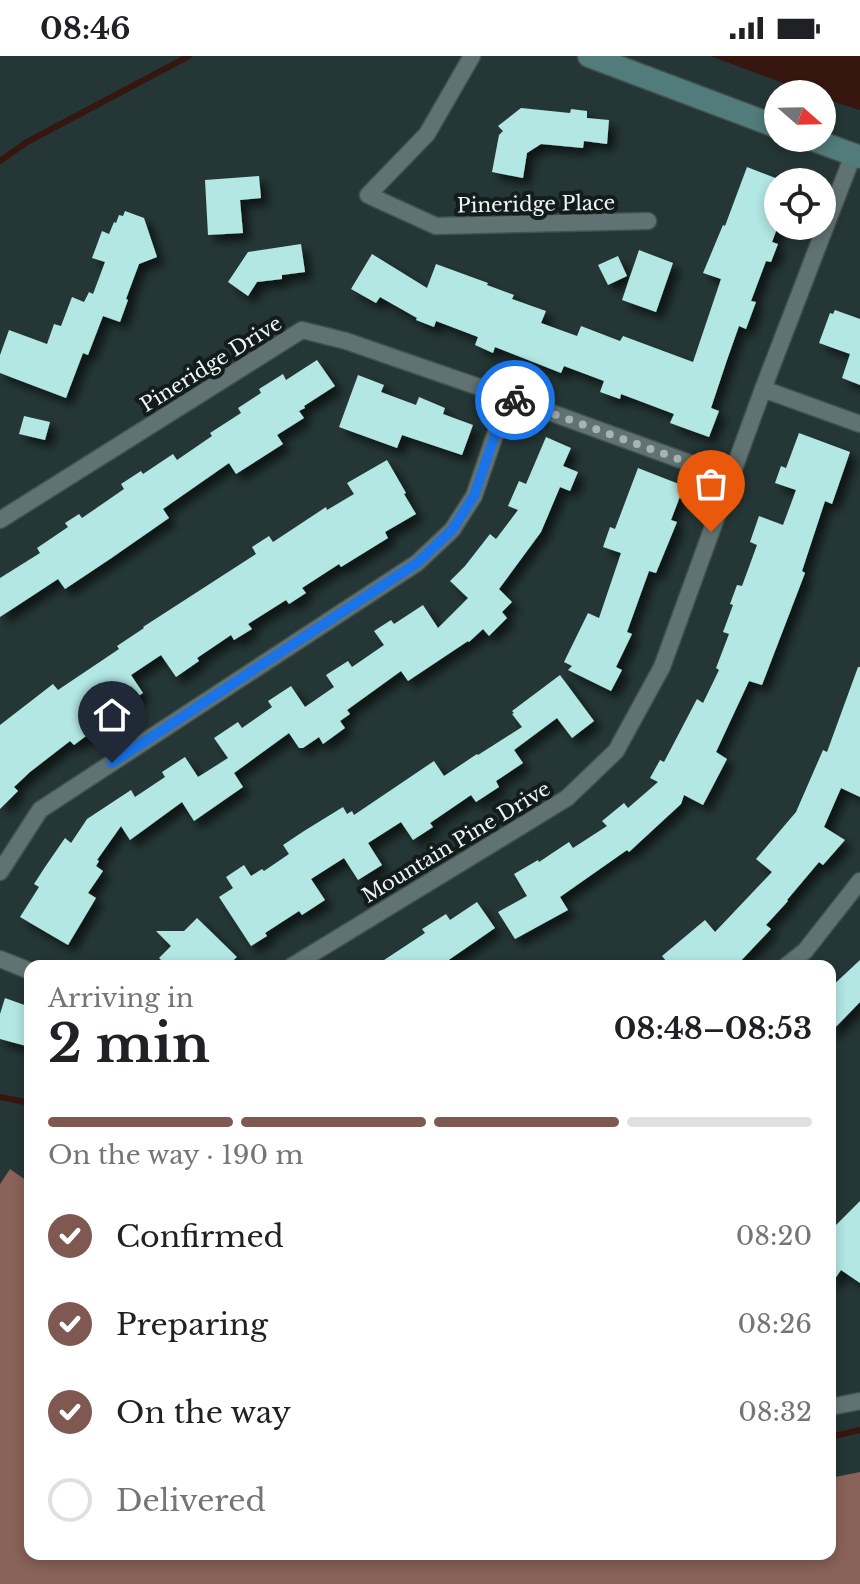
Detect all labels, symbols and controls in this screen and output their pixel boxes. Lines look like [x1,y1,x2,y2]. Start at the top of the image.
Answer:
text: 08:46 [40,10,130,47]
north arrow [764,80,836,152]
map controls [764,80,836,240]
button: locate [764,168,836,240]
street label: Pineridge Place [457,191,615,217]
street label: Pineridge Drive [136,311,286,417]
courier [475,360,555,440]
icon: bike [493,378,537,422]
pin [677,450,745,532]
icon: bag [689,462,733,506]
pin [78,681,146,763]
icon: home [90,693,134,737]
street label: Mountain Pine Drive [358,776,554,908]
text: Arriving in [48,982,194,1014]
text: 08:48–08:53 [614,1010,812,1047]
text: 2 min [48,1012,210,1076]
text: On the way · 190 m [48,1139,303,1171]
icon: check [48,1214,92,1258]
text: Confirmed [116,1218,284,1255]
text: 08:20 [736,1220,812,1252]
icon: check [48,1302,92,1346]
text: Preparing [116,1306,268,1343]
text: 08:26 [738,1308,812,1340]
icon: check [48,1390,92,1434]
text: On the way [116,1394,291,1431]
text: 08:32 [738,1396,812,1428]
text: Delivered [116,1482,266,1519]

